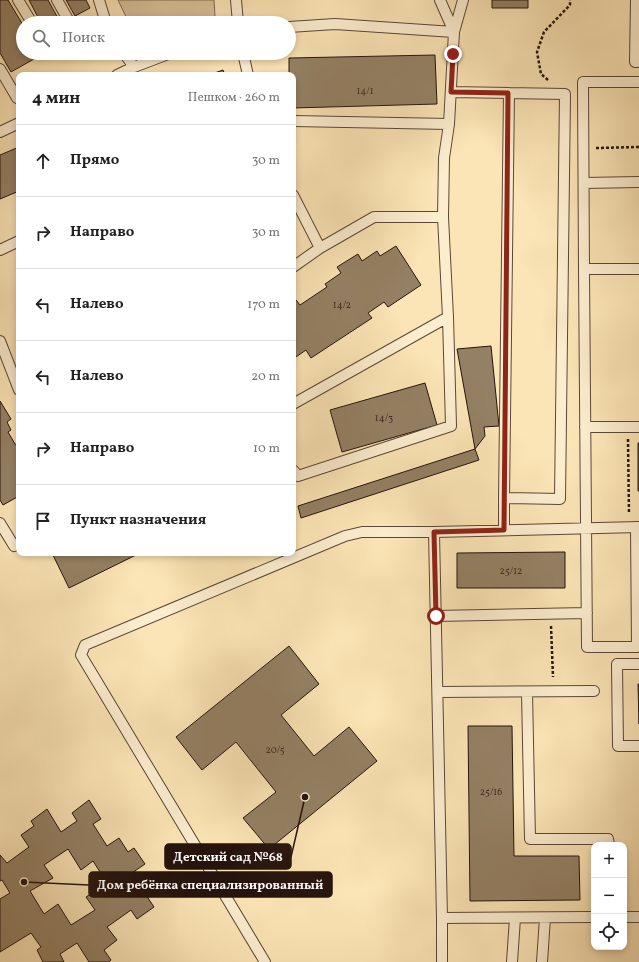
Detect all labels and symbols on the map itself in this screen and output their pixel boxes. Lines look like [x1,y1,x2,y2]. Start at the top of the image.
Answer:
route end [444,45,462,63]
house number: 14/1 [356,84,374,98]
house number: 14/2 [333,298,351,312]
house number: 14/3 [375,411,393,425]
house number: 25/12 [500,564,522,578]
route start [427,607,445,625]
house number: 20/5 [265,743,285,757]
house number: 25/16 [480,785,502,799]
callout: Детский сад №68 [165,844,291,869]
text: Детский сад №68 [173,849,283,867]
callout: Дом ребёнка специализированный [89,872,332,897]
text: Дом ребёнка специализированный [97,877,323,895]

